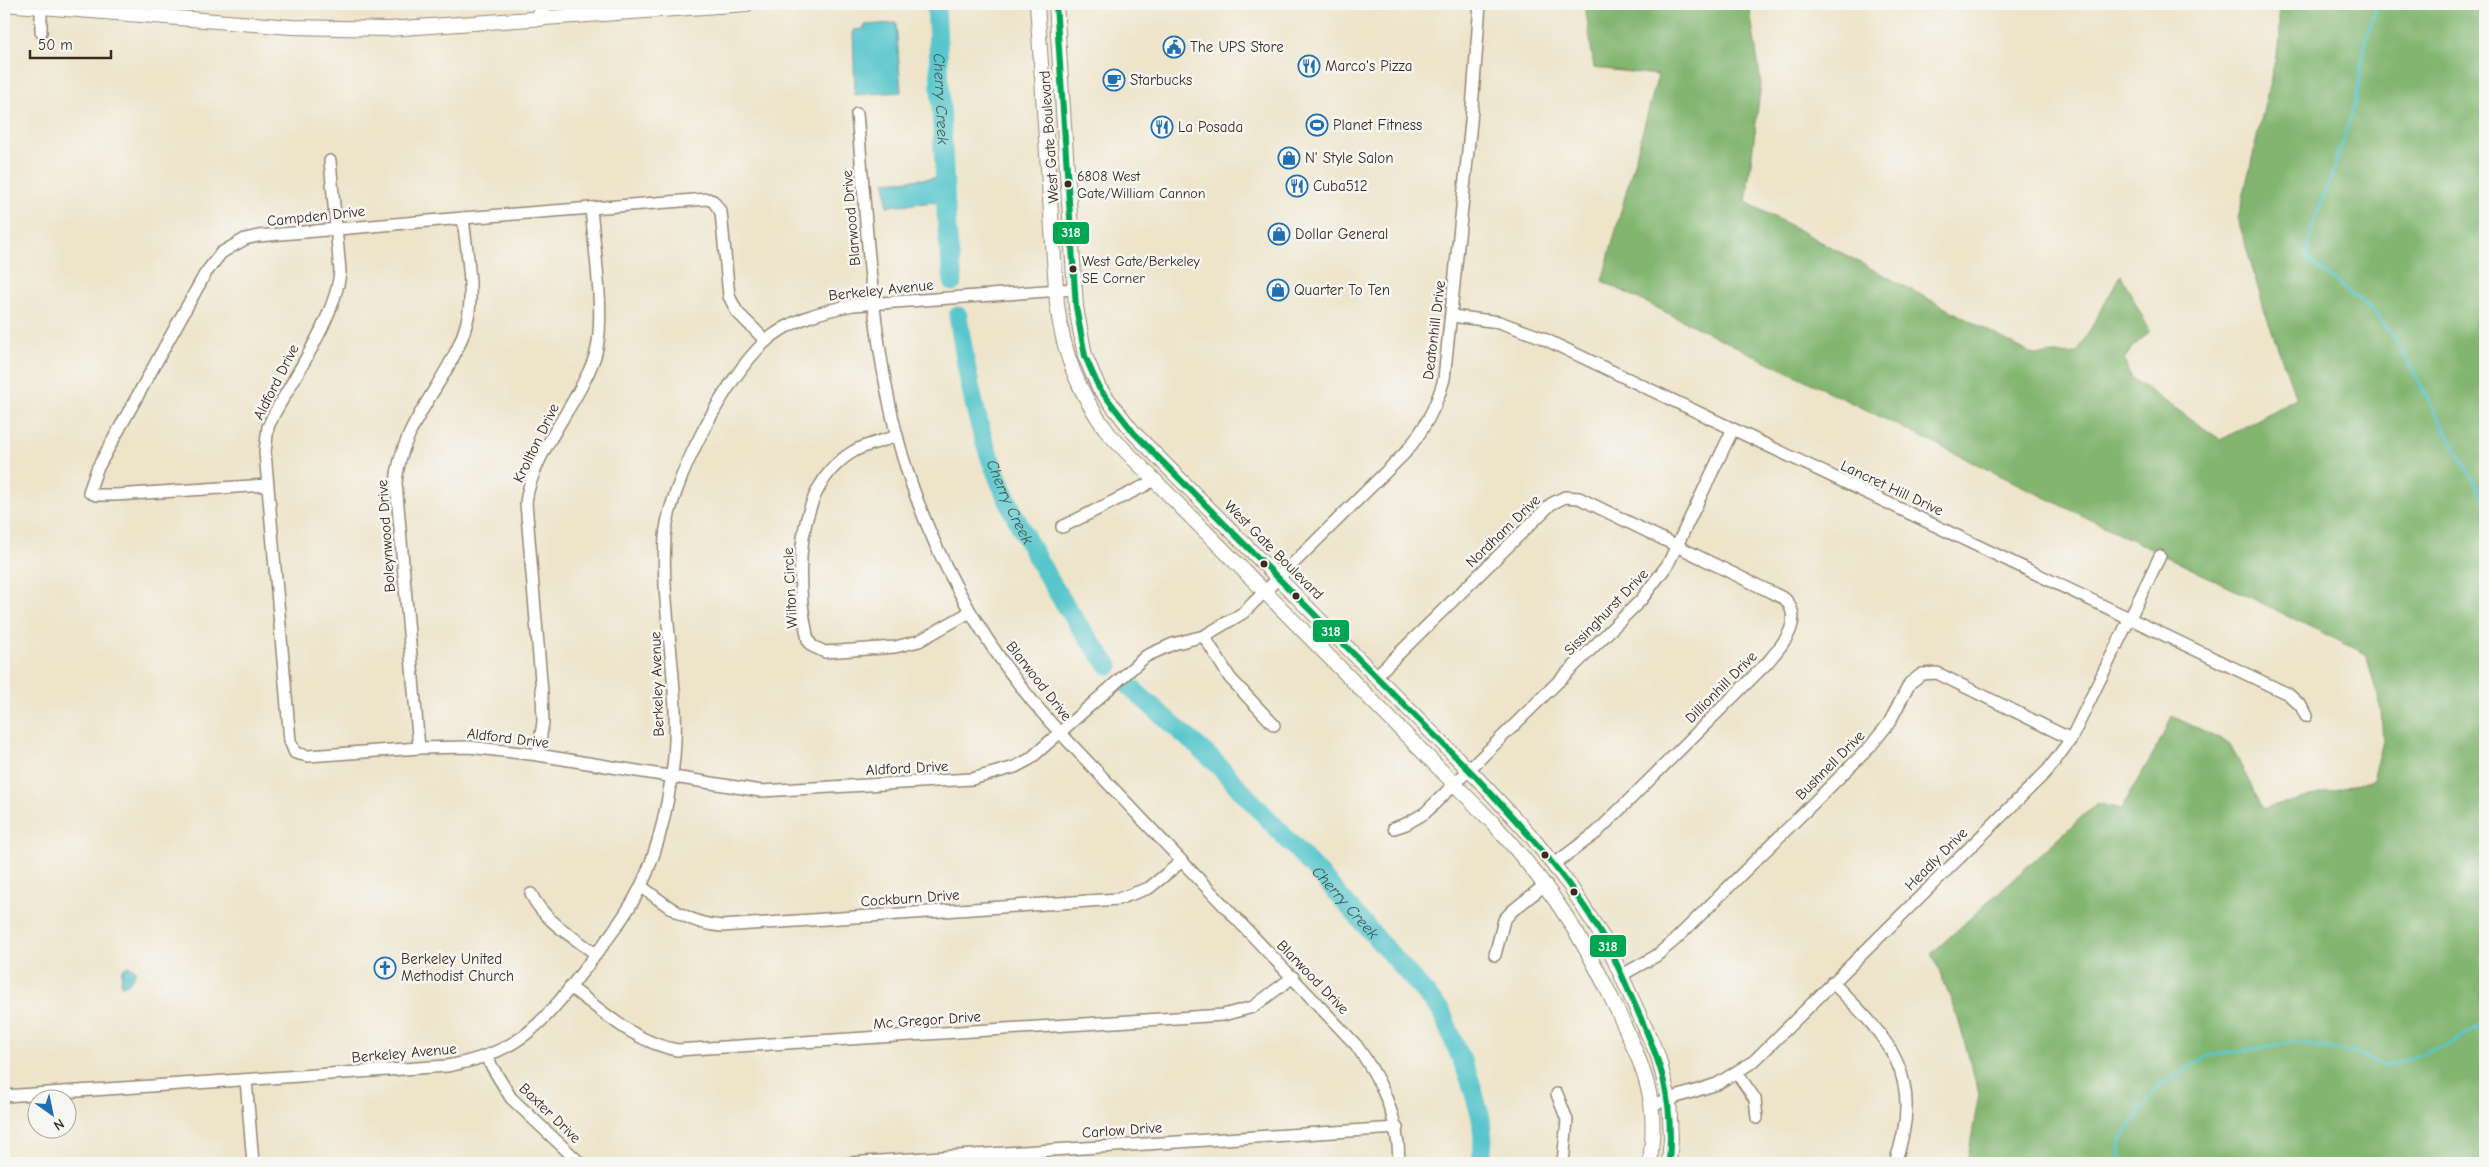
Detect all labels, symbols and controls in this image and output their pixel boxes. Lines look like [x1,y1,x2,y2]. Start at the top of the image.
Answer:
scale bar [30,28,111,60]
public building icon: The UPS Store [1162,35,1186,59]
text: 50 m [38,36,73,54]
place label: The UPS Store [1190,38,1284,56]
water label: Cherry Creek [929,53,952,145]
restaurant icon: Marco's Pizza [1297,54,1321,78]
place label: Marco's Pizza [1325,57,1412,75]
cafe icon: Starbucks [1102,68,1126,92]
street label: West Gate Boulevard [1035,70,1063,204]
place label: Starbucks [1130,71,1192,89]
sports icon: Planet Fitness [1305,113,1329,137]
restaurant icon: La Posada [1150,115,1174,139]
place label: Planet Fitness [1333,116,1422,134]
place label: La Posada [1178,118,1243,136]
shop icon: N' Style Salon [1277,146,1301,170]
place label: N' Style Salon [1305,149,1393,167]
place label: 6808 West Gate/William Cannon [1077,168,1206,202]
street label: Blarwood Drive [838,169,864,267]
restaurant icon: Cuba512 [1285,174,1309,198]
place label: Cuba512 [1313,177,1368,195]
marker: 6808 West Gate/William Cannon [1063,179,1073,189]
street label: Campden Drive [266,202,366,230]
line badge: 318 [1052,221,1090,245]
shop icon: Dollar General [1267,222,1291,246]
text: 318 [1061,224,1081,241]
place label: Dollar General [1295,225,1388,243]
place label: West Gate/Berkeley SE Corner [1082,253,1200,287]
marker: West Gate/Berkeley SE Corner [1068,264,1078,274]
street label: Berkeley Avenue [828,275,935,304]
shop icon: Quarter To Ten [1266,278,1290,302]
street label: Deatonhill Drive [1419,279,1449,381]
place label: Quarter To Ten [1294,281,1390,299]
street label: Aldford Drive [249,341,303,423]
street label: Krollton Drive [509,400,563,486]
street label: Lancret Hill Drive [1838,456,1947,520]
water label: Cherry Creek [983,457,1037,548]
street label: Boleynwood Drive [373,479,399,593]
street label: Nordham Drive [1462,491,1544,571]
street label: West Gate Boulevard [1221,497,1327,603]
street label: Wilton Circle [779,547,801,629]
unlabelled marker [1259,559,1269,569]
street label: Sissinghurst Drive [1560,565,1652,659]
unlabelled marker [1291,591,1301,601]
line badge: 318 [1312,619,1350,643]
text: 318 [1321,623,1341,640]
street label: Berkeley Avenue [646,631,668,737]
street label: Blarwood Drive [1002,638,1076,725]
street label: Dillionhill Drive [1681,647,1761,727]
street label: Aldford Drive [466,724,551,752]
street label: Bushnell Drive [1791,726,1869,804]
street label: Aldford Drive [865,757,949,779]
street label: Headly Drive [1901,824,1971,894]
unlabelled marker [1540,850,1550,860]
water label: Cherry Creek [1308,863,1382,943]
street label: Cockburn Drive [860,886,960,910]
unlabelled marker [1569,887,1579,897]
line badge: 318 [1589,934,1627,958]
street label: Blarwood Drive [1273,936,1353,1018]
text: 318 [1598,938,1618,955]
place label: Berkeley United Methodist Church [401,950,514,985]
church icon: Berkeley United Methodist Church [373,956,397,980]
street label: Mc Gregor Drive [873,1007,982,1033]
street label: Berkeley Avenue [351,1039,458,1067]
street label: Baxter Drive [515,1079,585,1147]
north arrow [28,1090,78,1140]
text: N [50,1115,67,1134]
street label: Carlow Drive [1081,1118,1163,1142]

